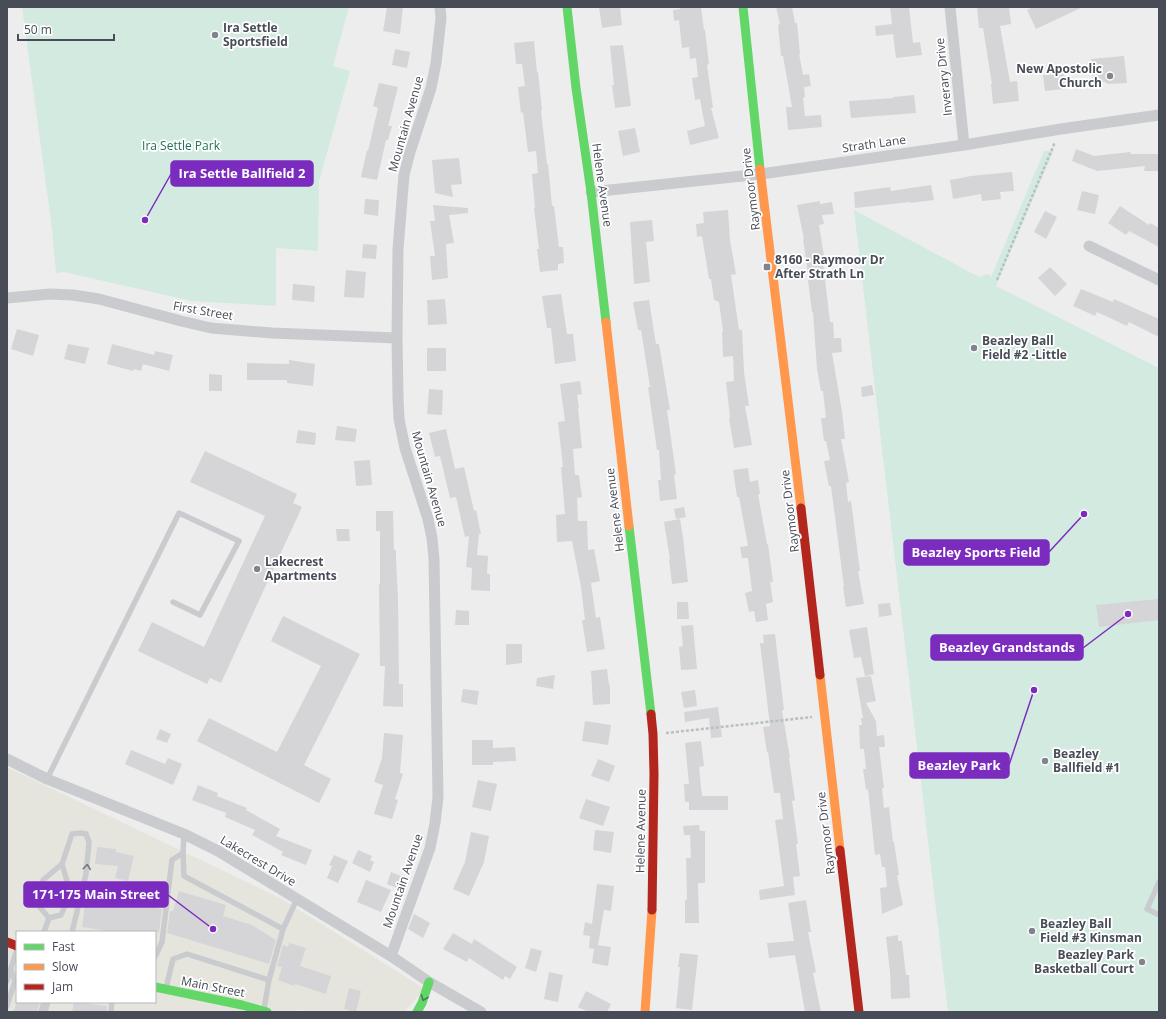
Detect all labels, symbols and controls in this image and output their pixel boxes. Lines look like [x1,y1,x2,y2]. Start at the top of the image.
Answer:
scale bar [18,16,114,42]
place label: Ira Settle Sportsfield [223,19,288,50]
text: 50 m [24,21,52,38]
marker: Ira Settle Sportsfield [210,30,220,40]
street label: Inverary Drive [931,37,956,117]
place label: New Apostolic Church [1016,60,1102,91]
marker: New Apostolic Church [1105,71,1115,81]
street label: Mountain Avenue [384,74,427,174]
street label: Strath Lane [841,131,907,156]
park label: Ira Settle Park [142,137,221,154]
street label: Helene Avenue [588,142,617,228]
street label: Raymoor Drive [737,147,764,231]
callout: Ira Settle Ballfield 2 [171,161,313,186]
text: Ira Settle Ballfield 2 [179,164,306,182]
place label: 8160 - Raymoor Dr After Strath Ln [775,251,885,282]
marker: 8160 - Raymoor Dr After Strath Ln [762,262,772,272]
street label: First Street [172,297,234,324]
place label: Beazley Ball Field #2 -Little [982,332,1067,363]
marker: Beazley Ball Field #2 -Little [969,343,979,353]
street label: Mountain Avenue [408,429,451,529]
street label: Helene Avenue [601,467,628,553]
street label: Raymoor Drive [776,469,803,553]
callout: Beazley Sports Field [904,540,1049,565]
text: Beazley Sports Field [912,543,1040,561]
place label: Lakecrest Apartments [265,553,337,584]
marker: Lakecrest Apartments [252,564,262,574]
callout: Beazley Grandstands [931,635,1083,660]
text: Beazley Grandstands [939,638,1075,656]
place label: Beazley Ballfield #1 [1053,745,1120,776]
callout: Beazley Park [910,753,1009,778]
text: Beazley Park [917,756,1001,774]
marker: Beazley Ballfield #1 [1040,756,1050,766]
street label: Helene Avenue [631,788,650,873]
street label: Raymoor Drive [812,791,839,875]
street label: Lakecrest Drive [217,831,300,890]
street label: Mountain Avenue [378,831,427,930]
one-way arrow [82,864,91,870]
callout: 171-175 Main Street [24,882,168,907]
text: 171-175 Main Street [32,885,160,903]
place label: Beazley Ball Field #3 Kinsman [1040,915,1142,946]
marker: Beazley Ball Field #3 Kinsman [1027,926,1037,936]
legend [16,931,156,1003]
text: Fast [52,938,75,955]
place label: Beazley Park Basketball Court [1034,946,1135,977]
marker: Beazley Park Basketball Court [1137,957,1147,967]
text: Slow [52,958,79,975]
street label: Main Street [180,972,246,1001]
text: Jam [51,978,73,995]
one-way arrow [420,994,429,1001]

